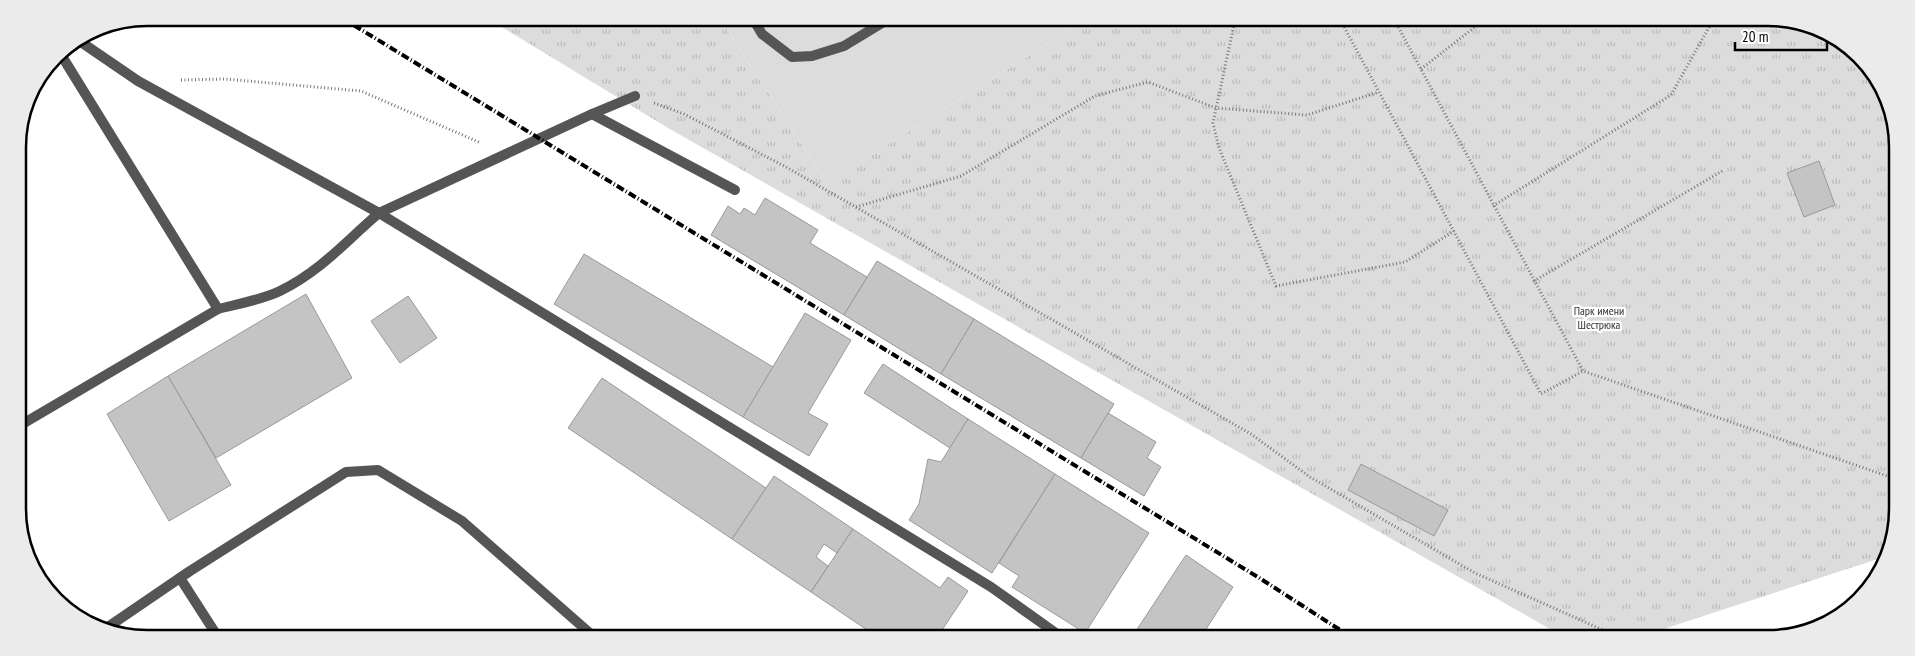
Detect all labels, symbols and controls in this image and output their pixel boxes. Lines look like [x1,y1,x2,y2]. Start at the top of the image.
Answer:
scale bar [1735,20,1828,52]
text: 20 m [1742,27,1768,46]
park label: Парк имени Шестрюка [1574,303,1624,332]

